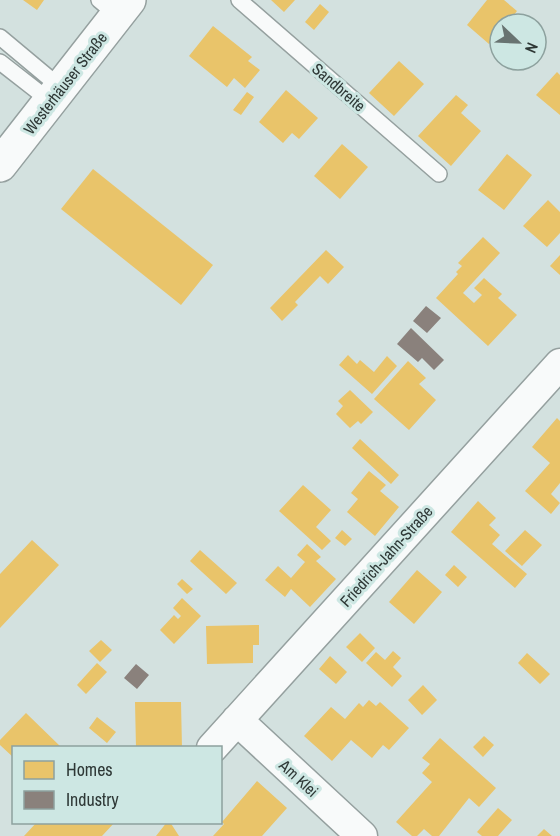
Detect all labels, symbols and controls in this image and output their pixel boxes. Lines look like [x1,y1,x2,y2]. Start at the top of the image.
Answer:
north arrow [488,12,548,72]
street label: Westerhäuser Straße [18,27,112,139]
text: N [520,39,544,57]
street label: Sandbreite [308,58,370,116]
street label: Friedrich-Jahn-Straße [335,501,437,611]
legend [12,746,222,824]
street label: Am Klei [274,754,323,802]
text: Homes [66,757,113,782]
text: Industry [66,787,119,812]

